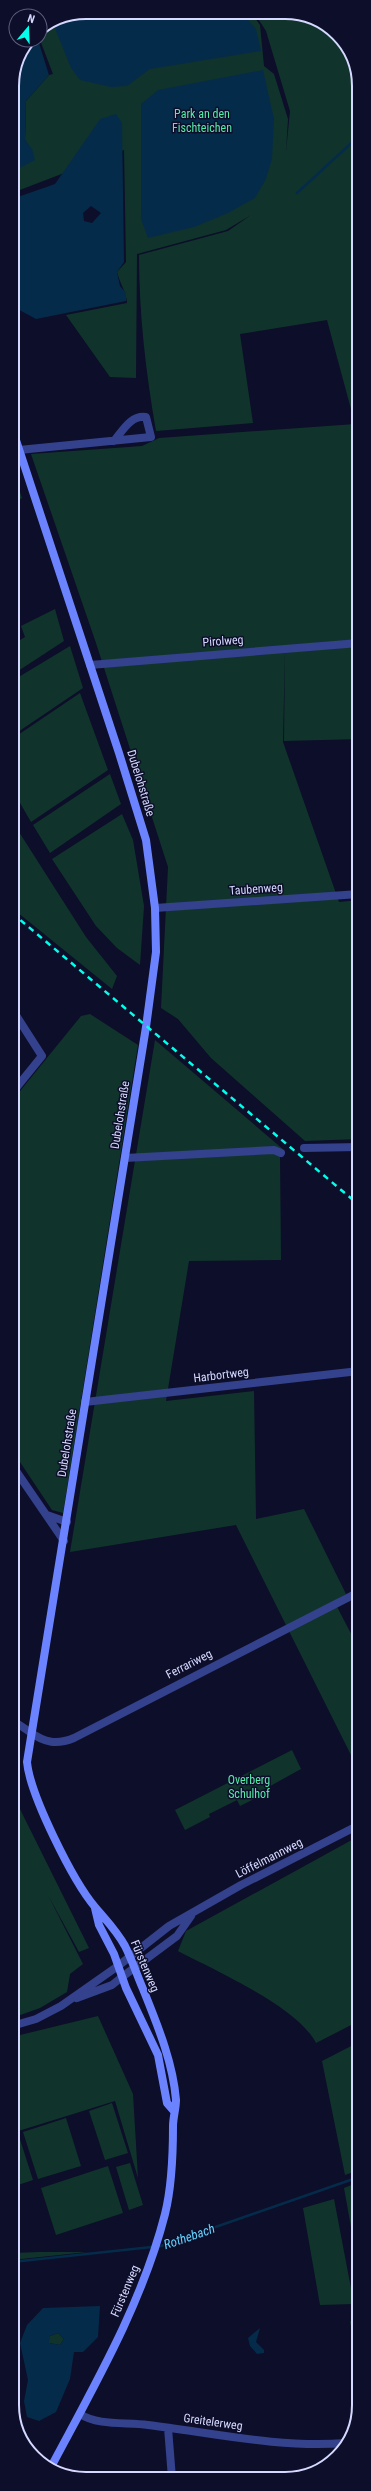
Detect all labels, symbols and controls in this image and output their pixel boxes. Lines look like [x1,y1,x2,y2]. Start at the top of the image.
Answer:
north arrow [8,8,48,48]
text: N [26,12,37,26]
park label: Park an den Fischteichen [172,107,232,135]
street label: Pirolweg [202,633,244,649]
street label: Dubelohstraße [124,748,158,818]
street label: Taubenweg [229,880,283,898]
street label: Dubelohstraße [108,1080,132,1150]
street label: Harbortweg [193,1365,250,1385]
street label: Dubelohstraße [55,1408,79,1478]
street label: Ferrariweg [164,1646,214,1682]
park label: Overberg Schulhof [228,1773,270,1801]
street label: Löffelmannweg [233,1835,305,1881]
street label: Fürstenweg [128,1938,162,1994]
water label: Rothebach [162,2221,217,2252]
street label: Fürstenweg [108,2263,142,2319]
street label: Greitelerweg [182,2411,244,2433]

